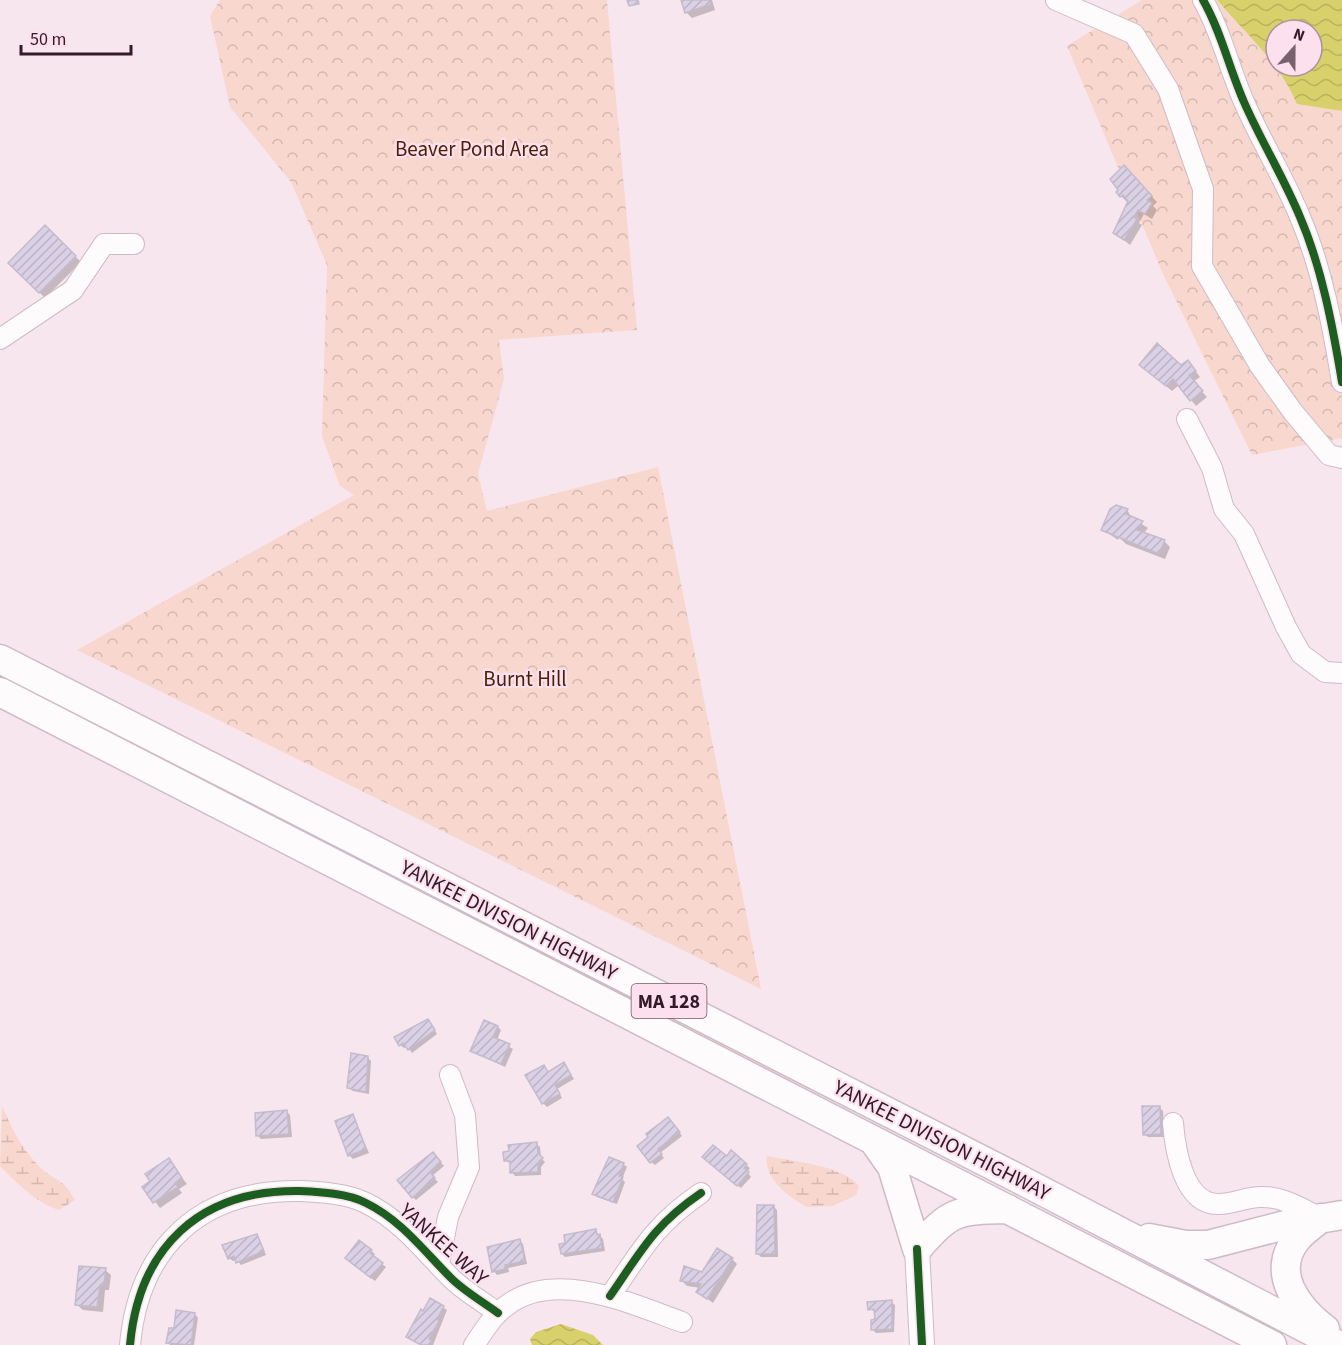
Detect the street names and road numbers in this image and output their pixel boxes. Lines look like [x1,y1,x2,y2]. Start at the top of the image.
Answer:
street label: YANKEE DIVISION HIGHWAY [394,852,624,988]
road number: MA 128 [632,984,706,1018]
street label: YANKEE DIVISION HIGHWAY [827,1072,1057,1208]
street label: YANKEE WAY [392,1195,496,1293]

